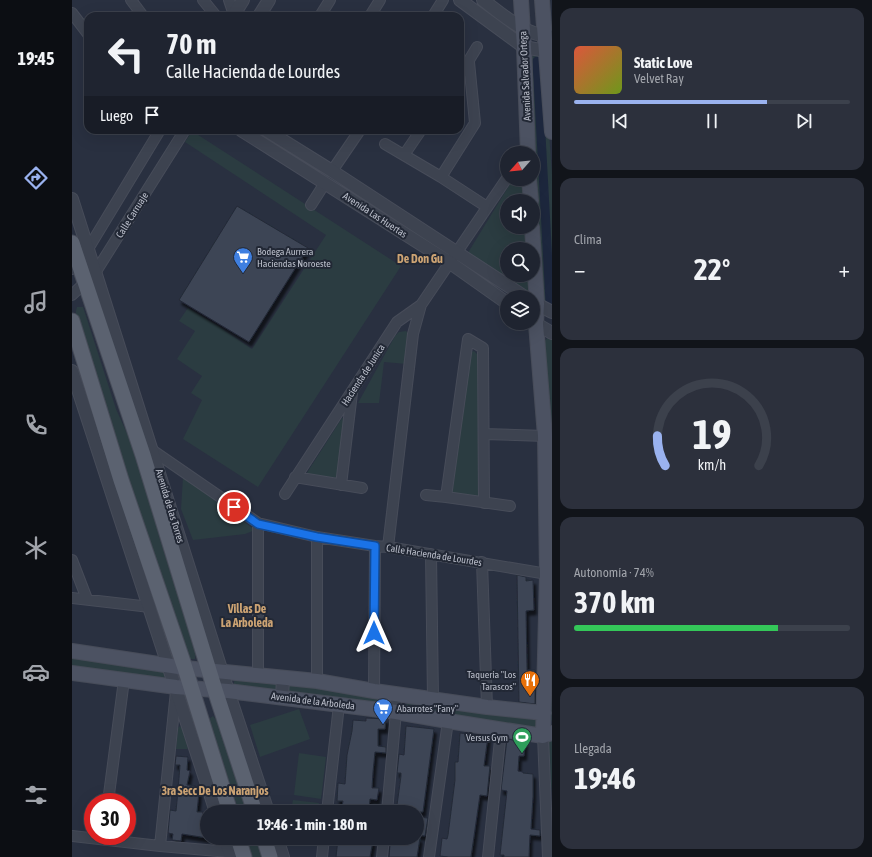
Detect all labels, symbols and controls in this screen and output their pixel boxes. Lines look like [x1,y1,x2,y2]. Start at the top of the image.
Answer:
icon: left [100,28,152,80]
text: 70 m [166,28,216,60]
street label: Avenida Salvador Ortega [517,30,533,121]
text: 19:45 [17,48,55,69]
text: Static Love [634,54,693,71]
text: Calle Hacienda de Lourdes [166,61,340,82]
text: Velvet Ray [634,71,684,86]
icon: arrive [141,104,163,126]
text: Luego [100,107,133,124]
icon: previous [609,110,631,132]
icon: pause [701,110,723,132]
icon: next [793,110,815,132]
north arrow [500,146,540,186]
map controls [500,146,540,330]
icon: directions [22,164,50,192]
street label: Calle Carruaje [114,190,151,240]
street label: Avenida Las Huertas [341,190,409,240]
button: sound [500,194,540,234]
text: Clima [574,232,602,247]
button: search [500,242,540,282]
supermarket icon: Bodega Aurrera Haciendas Noroeste [232,246,254,274]
place label: Bodega Aurrera Haciendas Noroeste [257,246,331,269]
district label: De Don Gu [397,252,443,266]
text: 22° [694,252,730,286]
text: − [574,256,585,282]
text: + [839,256,850,282]
icon: music [22,288,50,316]
button: layers [500,290,540,330]
street label: Hacienda de Junica [339,342,387,408]
text: 19 [692,410,732,458]
icon: phone [22,411,50,439]
text: km/h [698,457,726,473]
street label: Avenida de las Torres [154,468,187,545]
pin [217,490,251,524]
icon: arrive [223,496,245,518]
icon: climate [22,534,50,562]
street label: Calle Hacienda de Lourdes [385,542,483,568]
text: Autonomía · 74% [574,565,654,580]
text: 370 km [574,585,655,619]
district label: Villas De La Arboleda [221,602,274,630]
position arrow [353,612,395,654]
icon: car [22,658,50,686]
place label: Taquería "Los Tarascos" [467,669,516,692]
restaurant icon: Taquería "Los Tarascos" [519,669,541,697]
street label: Avenida de la Arboleda [270,690,356,712]
supermarket icon: Abarrotes "Fany" [372,697,394,725]
place label: Abarrotes "Fany" [397,703,458,714]
sports icon: Versus Gym [511,726,533,754]
place label: Versus Gym [466,732,508,743]
text: Llegada [574,741,612,756]
text: 19:46 [574,761,636,795]
icon: filters [22,781,50,809]
district label: 3ra Secc De Los Naranjos [161,784,269,798]
speed limit sign: 30 [84,793,136,845]
text: 19:46 · 1 min · 180 m [257,816,367,833]

